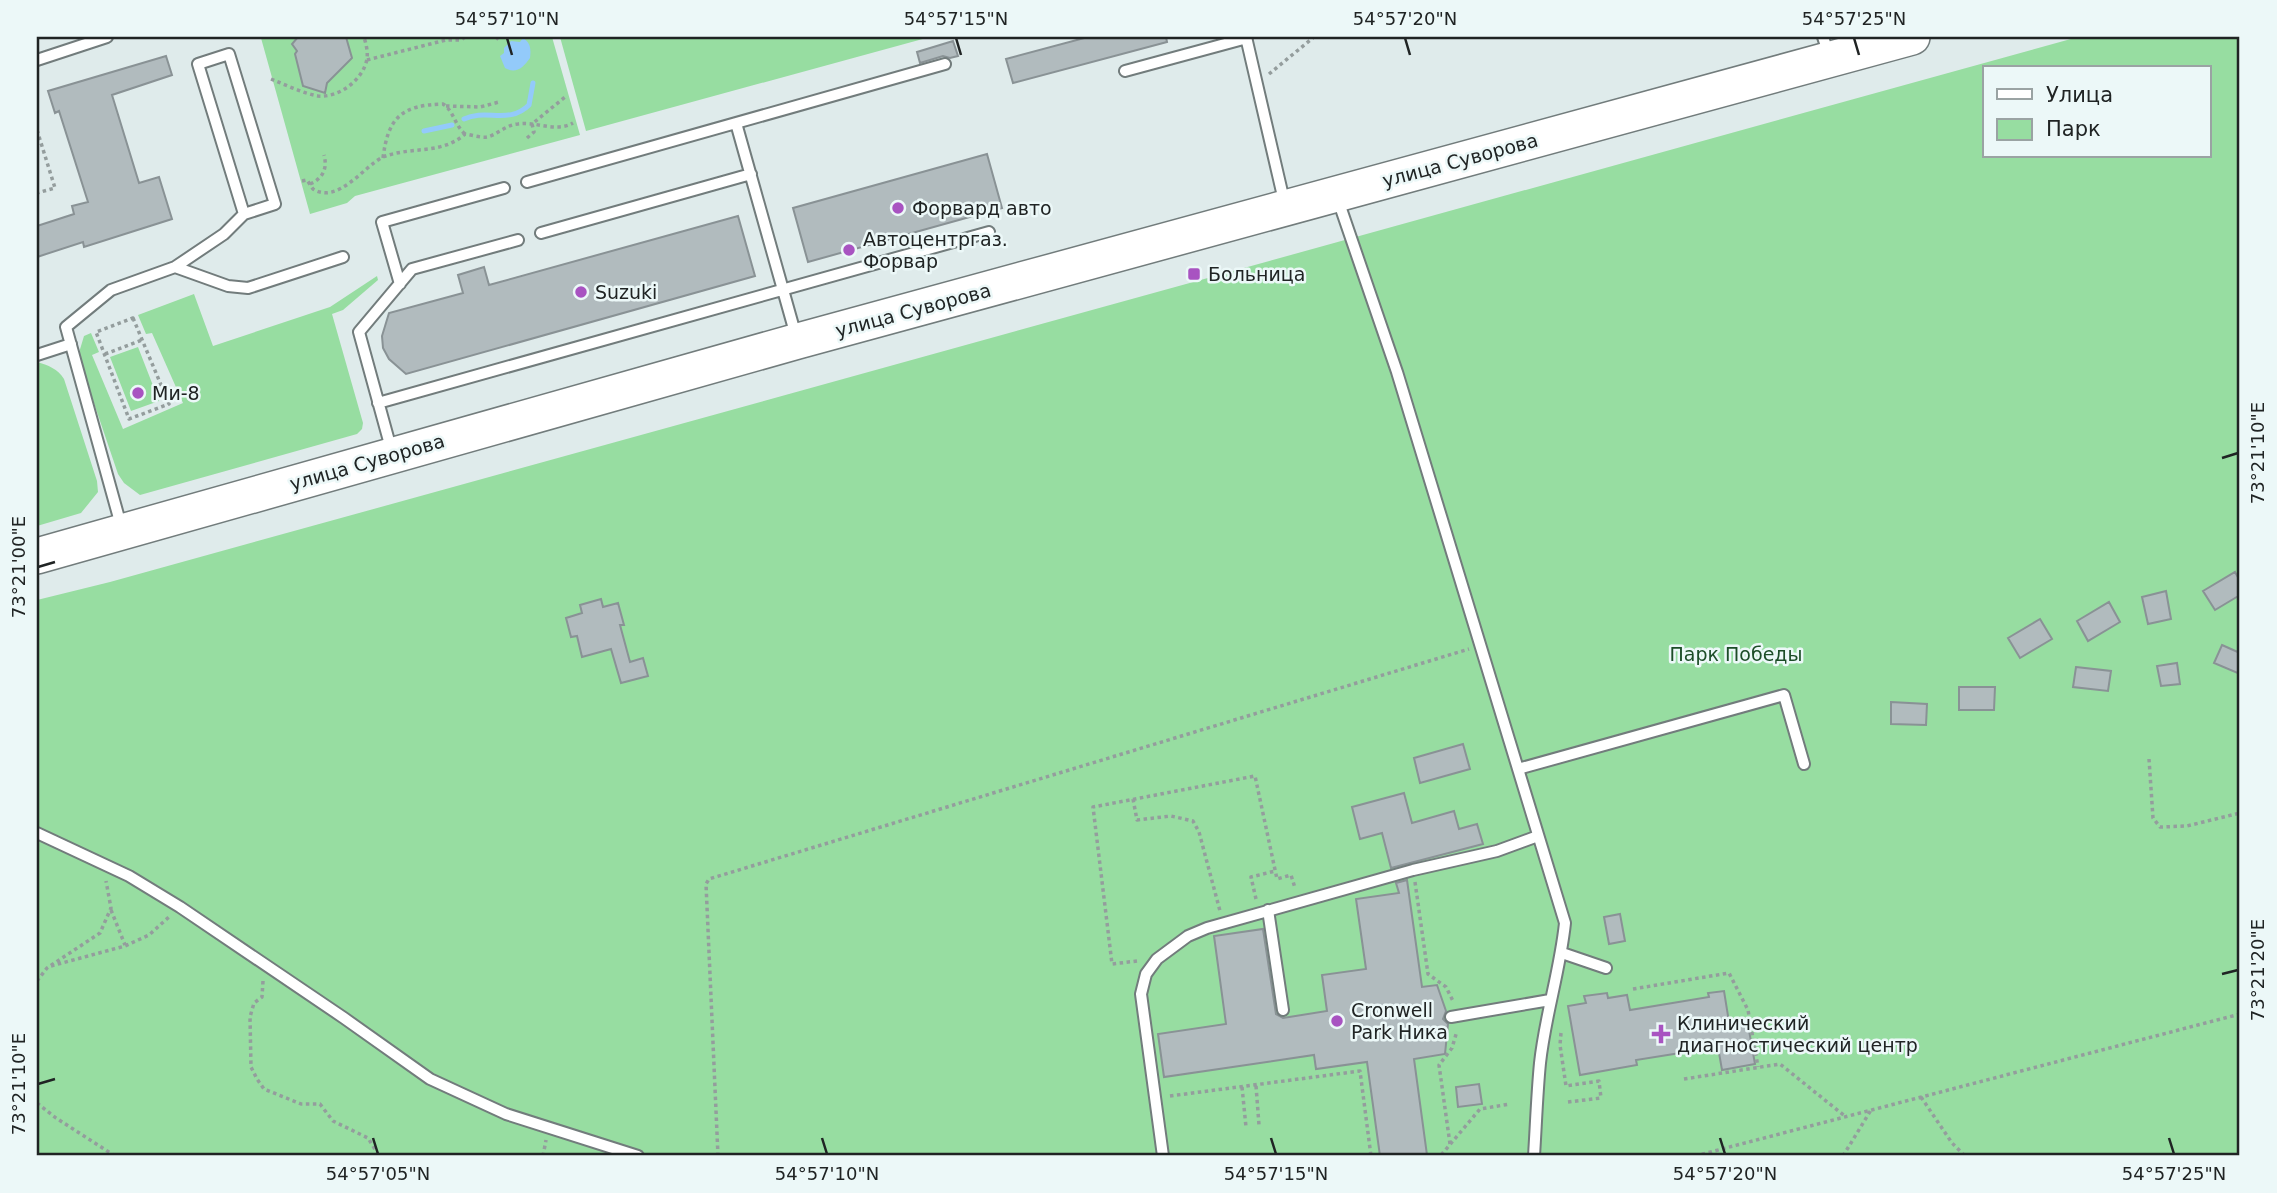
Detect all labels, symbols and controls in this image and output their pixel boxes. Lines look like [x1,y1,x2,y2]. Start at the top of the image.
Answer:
text: 54°57'10"N [455,8,559,29]
text: 54°57'15"N [904,8,1008,29]
text: 54°57'20"N [1353,8,1457,29]
text: 54°57'25"N [1802,8,1906,29]
legend [1983,66,2210,158]
text: Улица [2046,83,2113,107]
text: Парк [2046,117,2101,141]
street label: улица Суворова [1380,129,1540,191]
place label: Форвард авто [912,197,1052,219]
marker: Форвард авто [890,200,906,216]
place label: Автоцентргаз. Форвар [863,228,1008,272]
marker: Автоцентргаз. Форвар [841,242,857,258]
place label: Больница [1208,263,1305,285]
marker: Больница [1186,266,1202,282]
street label: улица Суворова [833,279,993,341]
place label: Suzuki [595,281,657,303]
marker: Suzuki [573,284,589,300]
place label: Ми-8 [152,382,200,404]
marker: Ми-8 [130,385,146,401]
text: 73°21'10"E [2247,402,2268,504]
street label: улица Суворова [287,429,447,495]
text: 73°21'00"E [8,516,29,618]
park label: Парк Победы [1670,643,1802,665]
text: 73°21'20"E [2247,919,2268,1021]
place label: Cronwell Park Ника [1351,999,1448,1043]
place label: Клинический диагностический центр [1677,1012,1918,1056]
marker: Cronwell Park Ника [1329,1013,1345,1029]
marker: Клинический диагностический центр [1651,1024,1671,1044]
text: 73°21'10"E [8,1033,29,1135]
text: 54°57'05"N [326,1163,430,1184]
text: 54°57'10"N [775,1163,879,1184]
text: 54°57'15"N [1224,1163,1328,1184]
text: 54°57'20"N [1673,1163,1777,1184]
text: 54°57'25"N [2122,1163,2226,1184]

